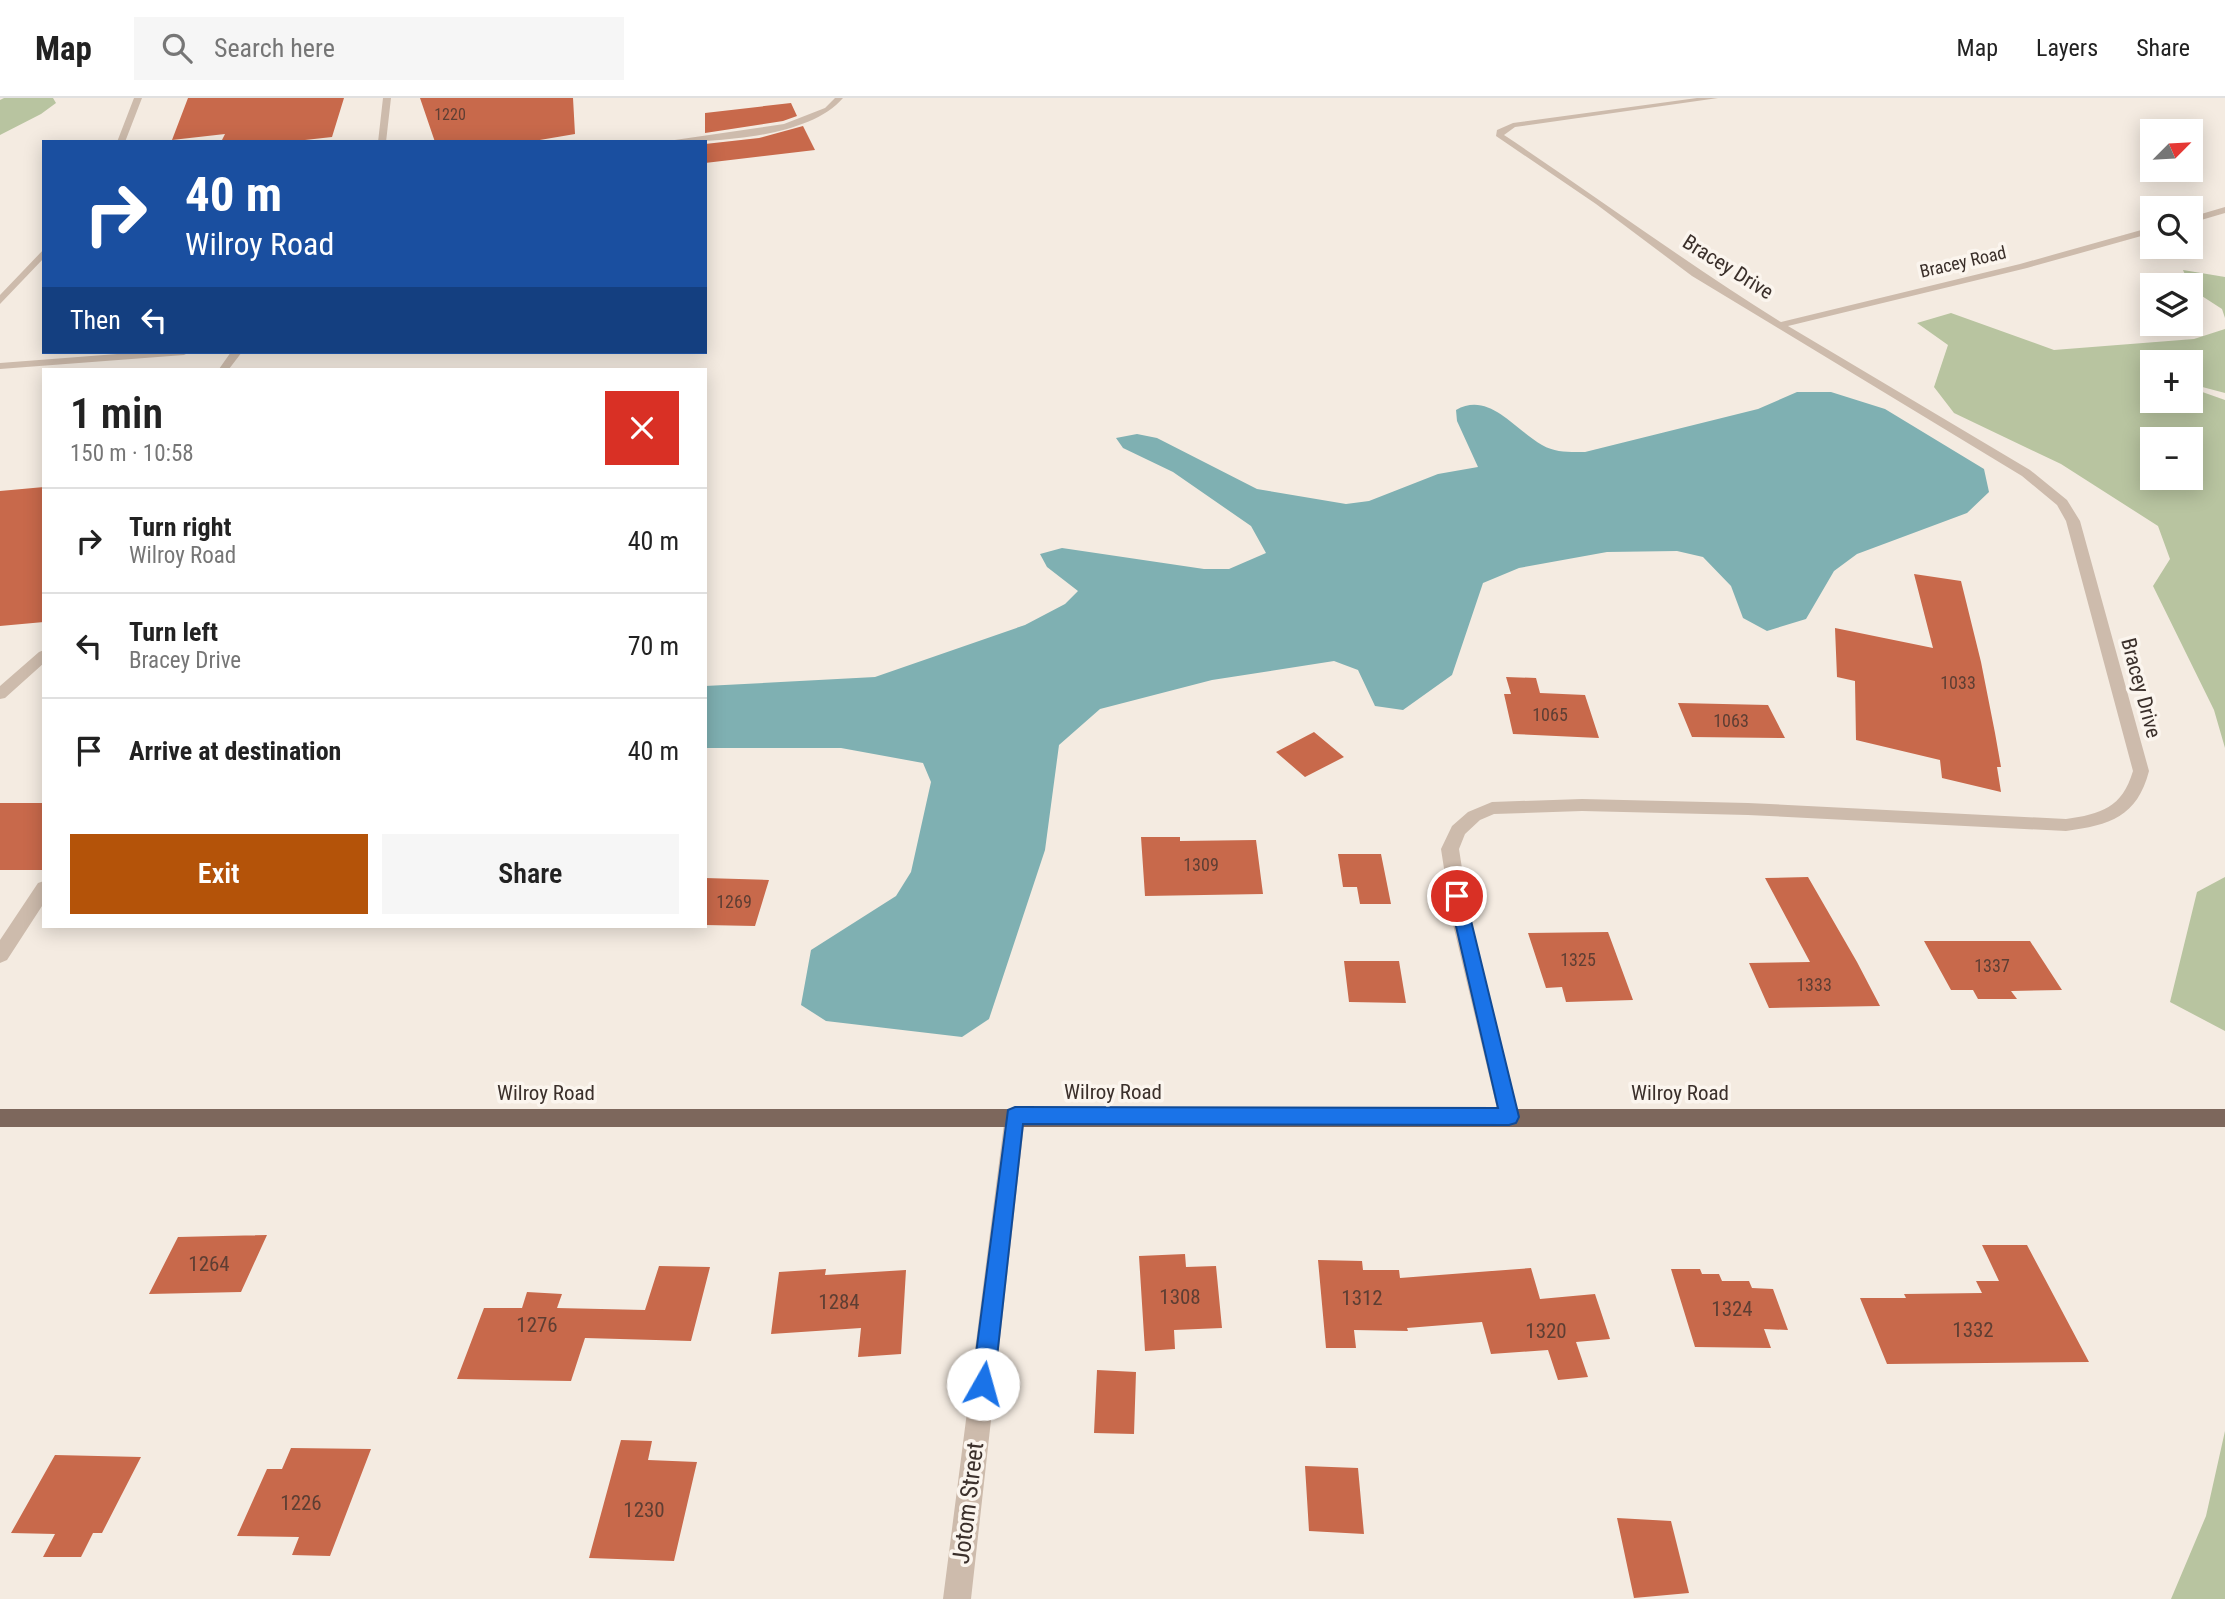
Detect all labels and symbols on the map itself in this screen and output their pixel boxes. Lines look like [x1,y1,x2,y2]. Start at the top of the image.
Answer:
house number: 1220 [434,105,466,124]
north arrow [2140,119,2203,182]
street label: Bracey Drive [1678,230,1778,304]
street label: Bracey Road [1918,241,2008,282]
street label: Bracey Drive [2116,635,2166,741]
house number: 1033 [1940,672,1976,693]
house number: 1065 [1532,704,1568,725]
house number: 1063 [1713,710,1749,731]
house number: 1309 [1183,854,1219,875]
pin [1427,866,1487,926]
house number: 1269 [716,891,752,912]
house number: 1325 [1560,949,1596,970]
house number: 1337 [1974,955,2010,976]
house number: 1333 [1796,974,1832,995]
street label: Wilroy Road [1064,1080,1162,1104]
street label: Wilroy Road [497,1081,595,1105]
street label: Wilroy Road [1631,1081,1729,1105]
house number: 1264 [188,1252,230,1276]
house number: 1308 [1159,1285,1201,1309]
house number: 1312 [1341,1286,1383,1310]
house number: 1284 [818,1290,860,1314]
house number: 1324 [1711,1297,1753,1321]
house number: 1276 [516,1313,558,1337]
house number: 1332 [1952,1318,1994,1342]
house number: 1320 [1525,1319,1567,1343]
position arrow [946,1347,1020,1421]
street label: Jotom Street [947,1441,989,1565]
house number: 1226 [280,1491,322,1515]
house number: 1230 [623,1498,665,1522]

